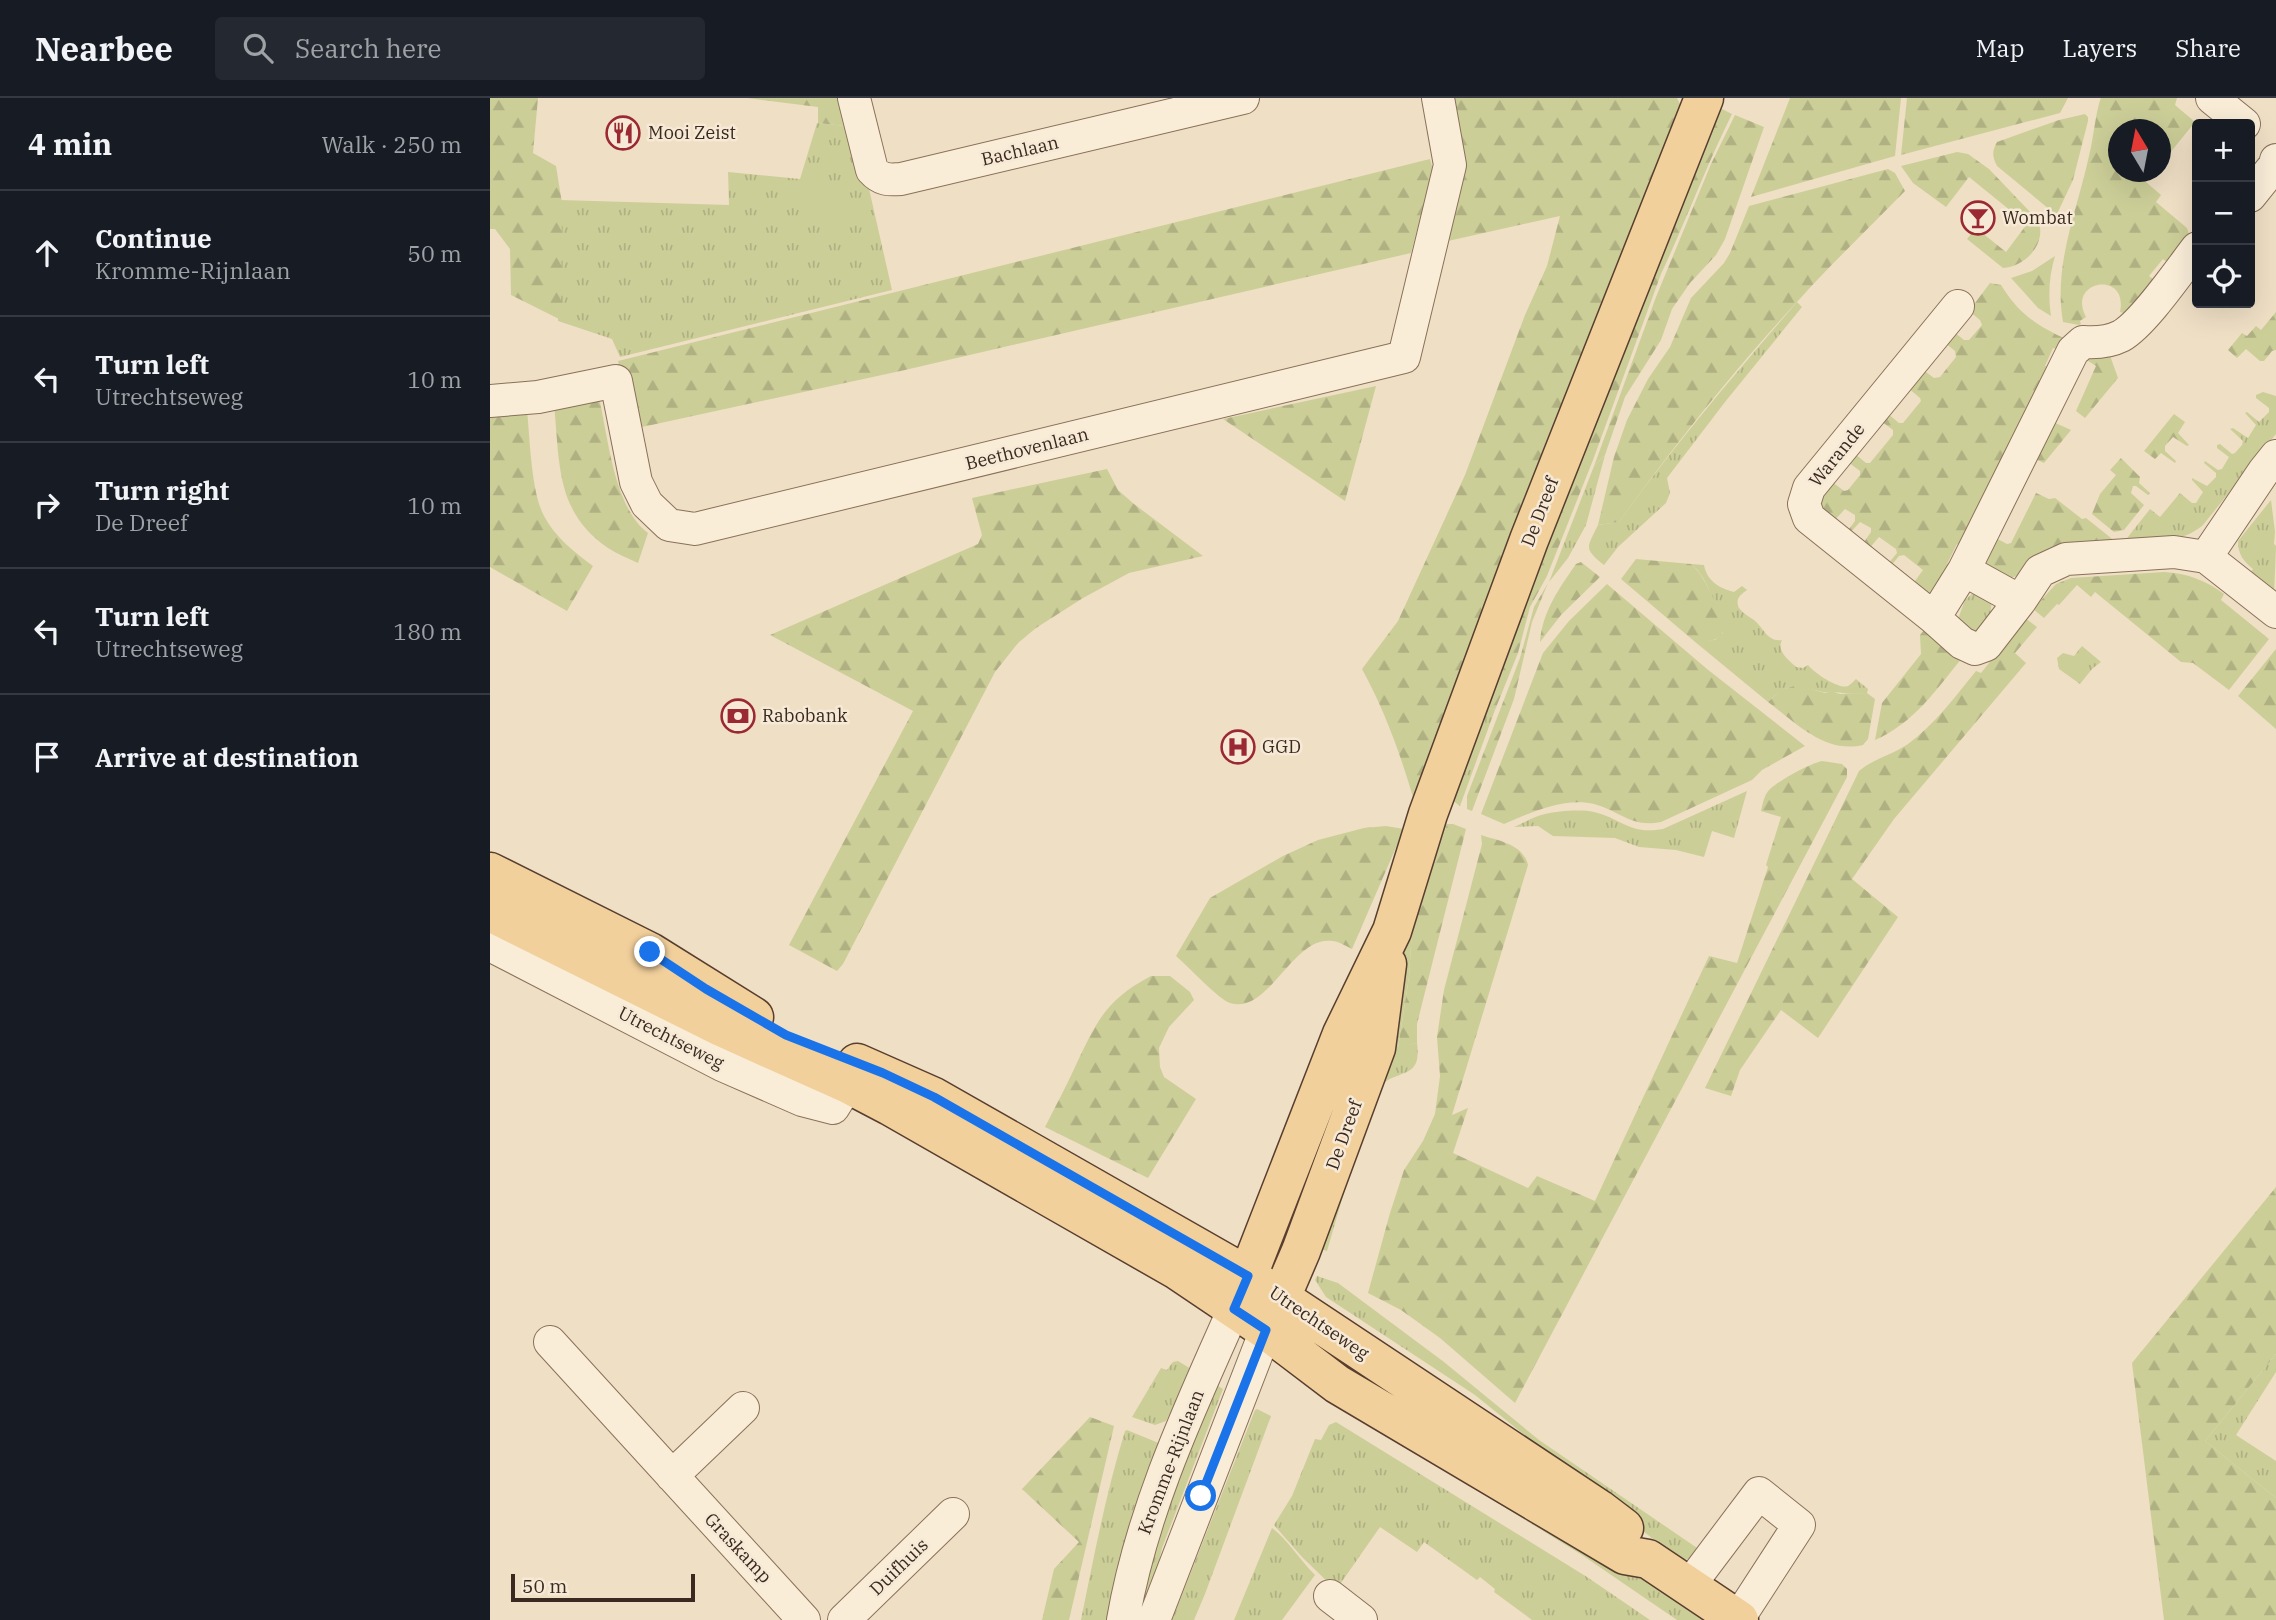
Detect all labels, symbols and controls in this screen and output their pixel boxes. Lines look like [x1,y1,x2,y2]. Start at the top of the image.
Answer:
search box [215,17,705,80]
text: Nearbee [35,27,173,70]
icon: search [239,29,277,67]
text: Search here [295,31,441,65]
text: Map [1976,32,2024,64]
text: Layers [2062,32,2137,64]
text: Share [2175,32,2241,64]
restaurant icon: Mooi Zeist [604,114,642,152]
north arrow [2108,119,2171,182]
map controls [2192,119,2255,308]
button: + [2192,119,2255,182]
place label: Mooi Zeist [648,121,736,144]
text: 4 min [28,124,112,163]
text: Walk · 250 m [321,129,462,159]
street label: Bachlaan [979,130,1061,171]
button: − [2192,182,2255,245]
bar icon: Wombat [1959,199,1997,237]
place label: Wombat [2002,206,2073,229]
text: Continue [95,221,212,255]
icon: ahead [28,234,66,272]
text: 50 m [407,238,462,268]
button: locate [2192,245,2255,308]
text: Kromme-Rijnlaan [95,255,291,285]
text: Turn left [95,347,209,381]
icon: left [28,360,66,398]
text: 10 m [407,364,462,394]
text: Utrechtseweg [95,381,243,411]
street label: Warande [1804,418,1869,491]
street label: Beethovenlaan [963,422,1091,475]
street label: De Dreef [1516,472,1564,550]
text: Turn right [95,473,229,507]
icon: right [28,486,66,524]
text: 10 m [407,490,462,520]
text: De Dreef [95,507,188,537]
text: Turn left [95,599,209,633]
icon: left [28,612,66,650]
text: 180 m [393,616,462,646]
text: Utrechtseweg [95,633,243,663]
bank icon: Rabobank [719,697,757,735]
place label: Rabobank [762,704,848,727]
hospital icon: GGD [1219,728,1257,766]
place label: GGD [1262,735,1301,758]
icon: arrive [28,738,66,776]
text: Arrive at destination [95,740,359,774]
route end [634,936,665,967]
street label: Utrechtseweg [614,1001,728,1074]
street label: De Dreef [1320,1095,1367,1173]
street label: Utrechtseweg [1265,1281,1374,1365]
street label: Kromme-Rijnlaan [1132,1386,1209,1537]
route start [1185,1480,1216,1511]
street label: Graskamp [700,1508,777,1588]
street label: Duifhuis [865,1533,933,1600]
scale bar [511,1571,695,1603]
text: 50 m [522,1574,567,1598]

